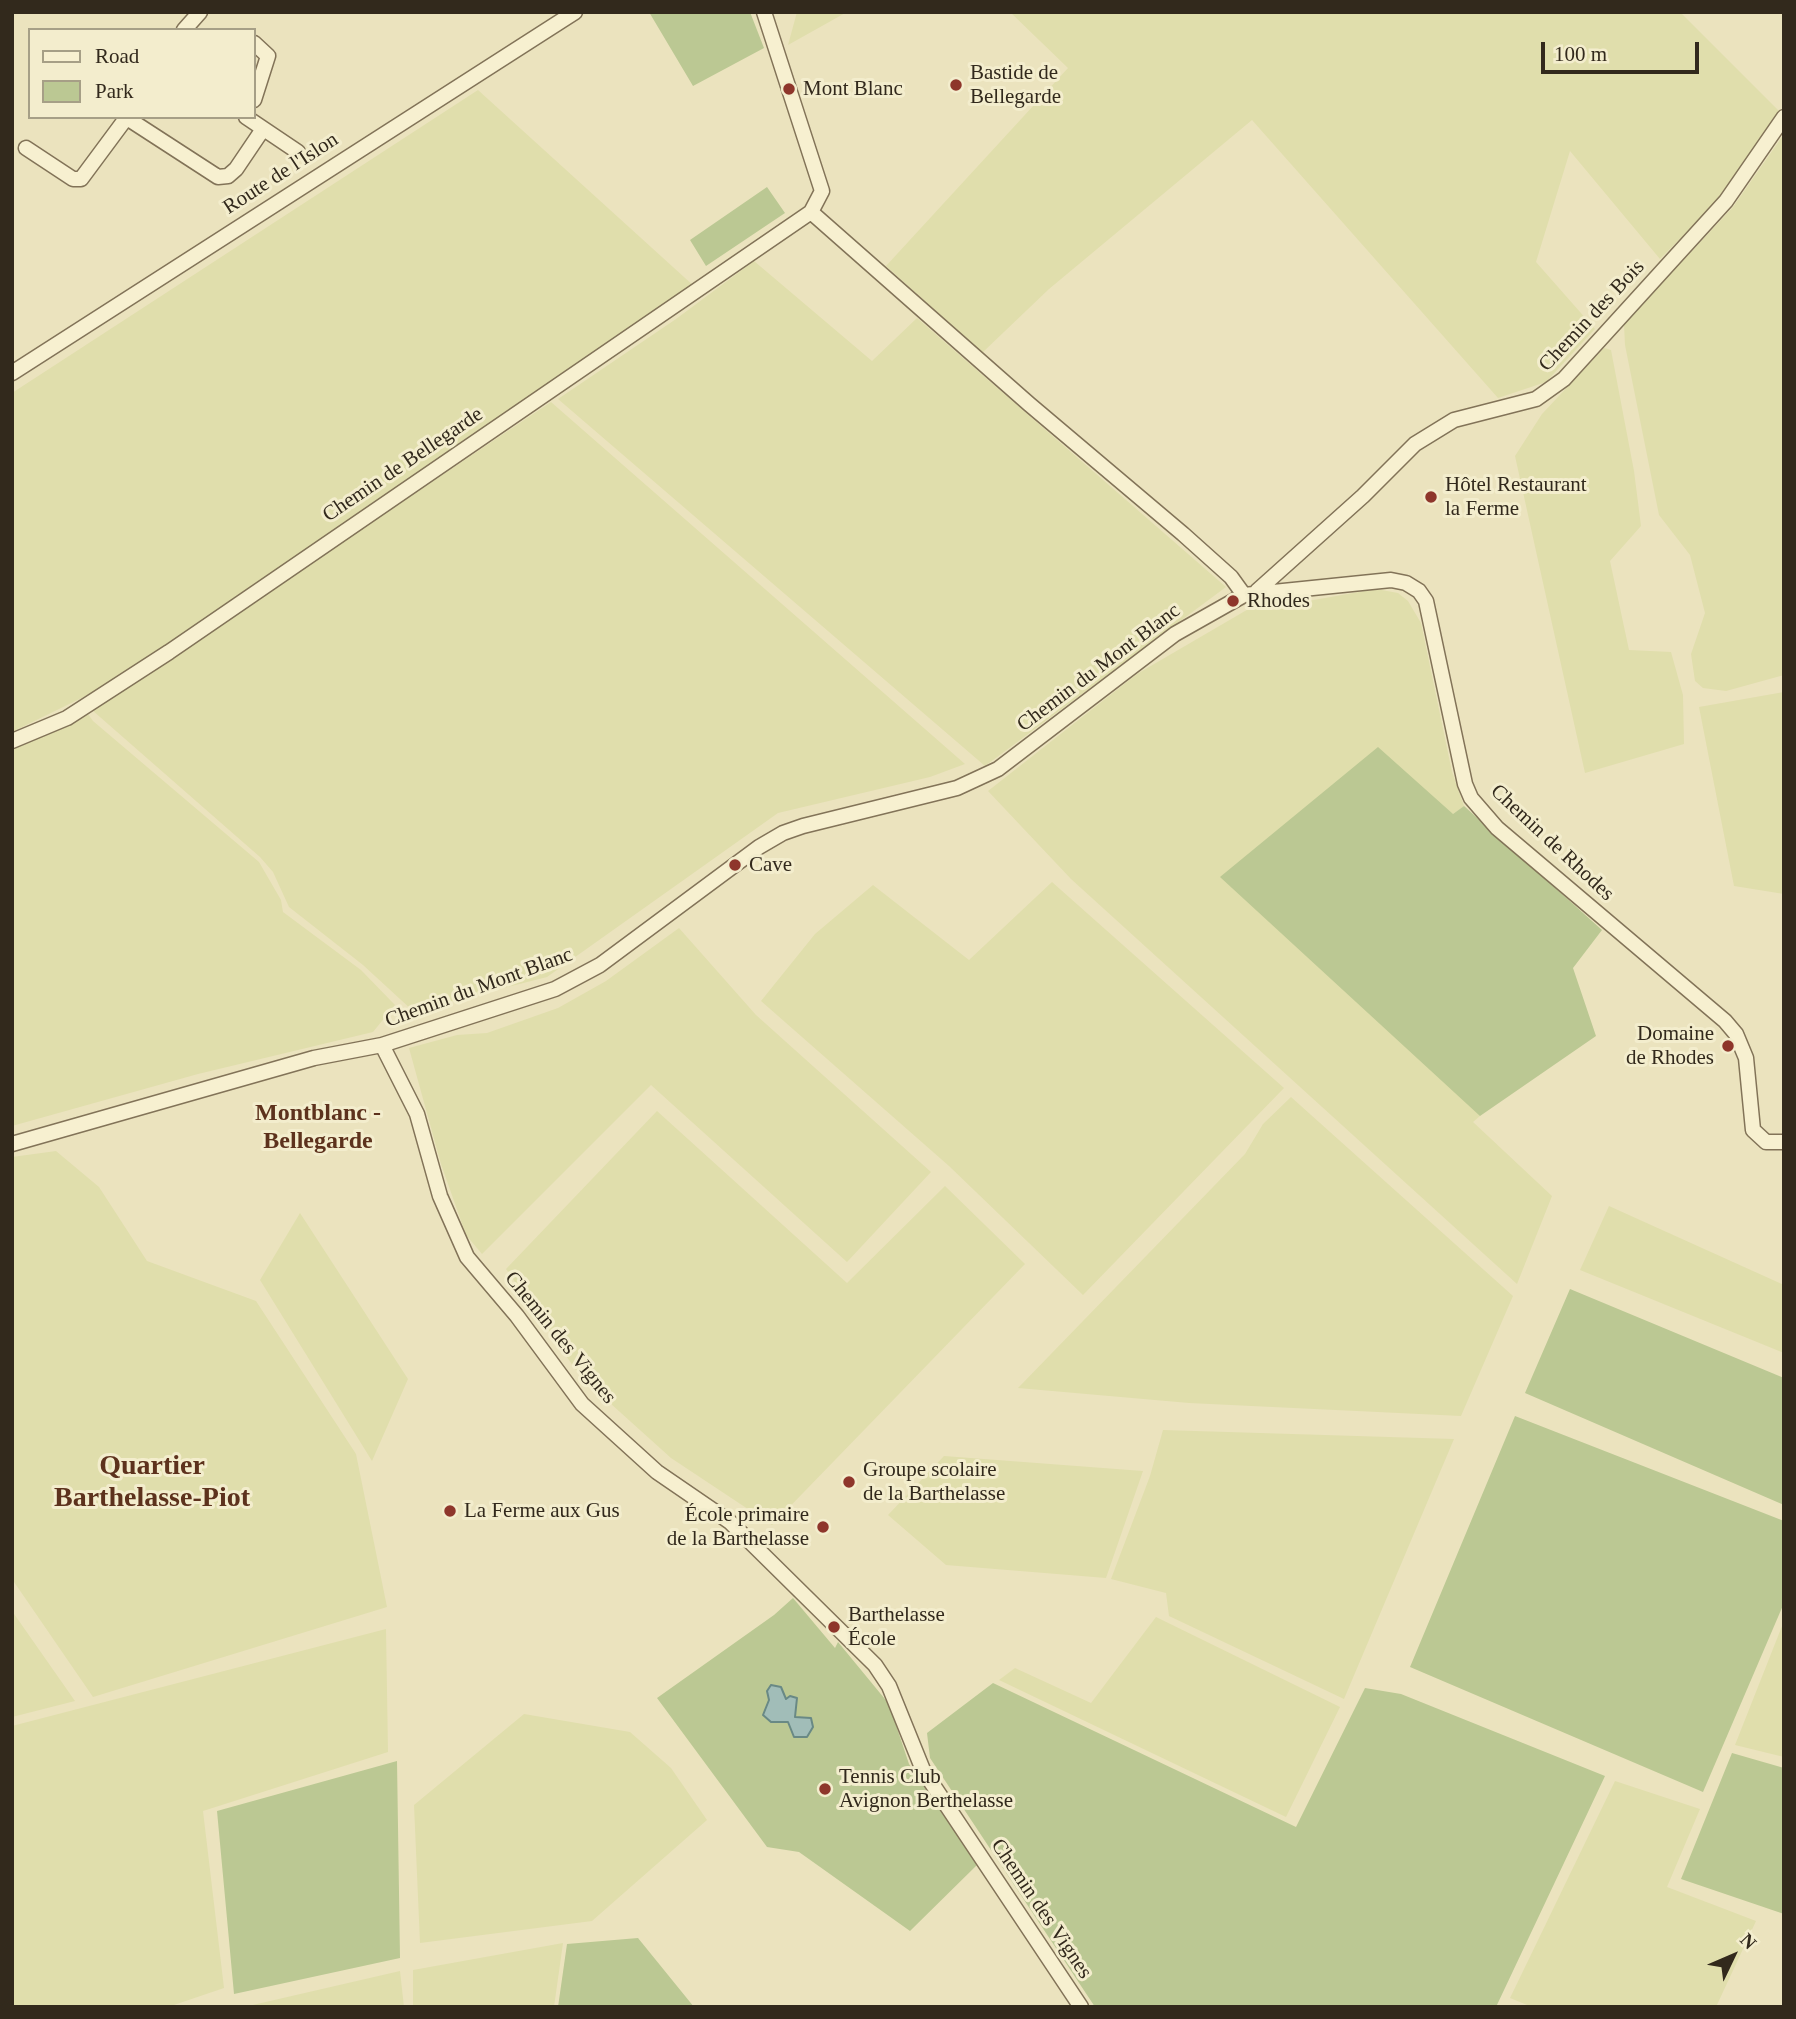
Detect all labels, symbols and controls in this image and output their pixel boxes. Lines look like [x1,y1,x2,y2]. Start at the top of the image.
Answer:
legend [28,28,256,119]
scale bar [1544,28,1702,72]
text: 100 m [1554,42,1607,66]
text: Road [95,44,139,68]
place label: Bastide de Bellegarde [970,60,1061,110]
place label: Mont Blanc [803,76,903,102]
marker: Bastide de Bellegarde [948,77,964,93]
text: Park [95,79,134,103]
marker: Mont Blanc [781,81,797,97]
street label: Route de l'Islon [219,127,343,221]
street label: Chemin des Bois [1534,255,1650,377]
street label: Chemin de Bellegarde [318,402,488,528]
place label: Hôtel Restaurant la Ferme [1445,472,1587,522]
marker: Hôtel Restaurant la Ferme [1423,489,1439,505]
place label: Rhodes [1247,588,1310,614]
marker: Rhodes [1225,593,1241,609]
street label: Chemin du Mont Blanc [1012,598,1186,738]
street label: Chemin de Rhodes [1485,779,1619,907]
place label: Cave [749,852,792,878]
marker: Cave [727,857,743,873]
street label: Chemin du Mont Blanc [382,942,576,1034]
place label: Domaine de Rhodes [1626,1021,1714,1071]
marker: Domaine de Rhodes [1720,1038,1736,1054]
district label: Montblanc - Bellegarde [255,1100,381,1156]
street label: Chemin des Vignes [499,1267,621,1409]
district label: Quartier Barthelasse-Piot [54,1450,250,1516]
place label: Groupe scolaire de la Barthelasse [863,1457,1005,1507]
marker: Groupe scolaire de la Barthelasse [841,1474,857,1490]
place label: La Ferme aux Gus [464,1498,620,1524]
place label: École primaire de la Barthelasse [667,1502,809,1552]
marker: La Ferme aux Gus [442,1503,458,1519]
marker: École primaire de la Barthelasse [815,1519,831,1535]
place label: Barthelasse École [848,1602,945,1652]
marker: Barthelasse École [826,1619,842,1635]
place label: Tennis Club Avignon Berthelasse [839,1764,1013,1814]
marker: Tennis Club Avignon Berthelasse [817,1781,833,1797]
street label: Chemin des Vignes [985,1834,1097,1984]
north arrow [1698,1921,1768,1991]
text: N [1736,1929,1761,1953]

